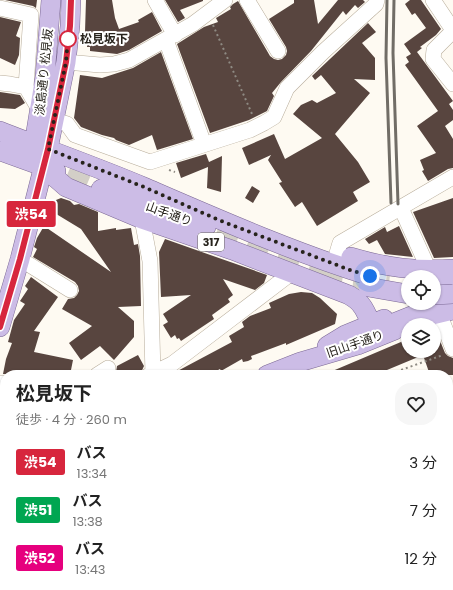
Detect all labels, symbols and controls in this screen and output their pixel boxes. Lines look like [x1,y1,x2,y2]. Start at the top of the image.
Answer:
street label: 淡島通り 松見坂 [30,28,57,116]
marker: 松見坂下 [59,30,77,48]
place label: 松見坂下 [80,30,128,47]
street label: 山手通り [144,197,195,230]
line badge: 渋54 [8,201,54,227]
text: 渋54 [15,204,47,224]
road number: 317 [198,233,224,251]
your location [360,266,380,286]
map controls [401,270,441,358]
button: locate [401,270,441,310]
button: layers [401,318,441,358]
street label: 旧山手通り [324,326,386,361]
text: 松見坂下 [16,380,92,407]
button: heart [395,383,437,425]
text: 徒歩 · 4 分 · 260 m [16,410,127,429]
text: バス [77,442,107,463]
text: 渋54 [24,452,57,472]
text: 3 分 [409,452,437,473]
text: 13:34 [77,464,107,483]
text: バス [72,490,102,511]
text: 渋51 [24,500,52,520]
text: 7 分 [410,500,437,521]
text: 13:38 [72,512,103,531]
text: バス [75,538,105,559]
text: 渋52 [24,548,55,568]
text: 12 分 [405,548,437,569]
text: 13:43 [75,560,106,579]

